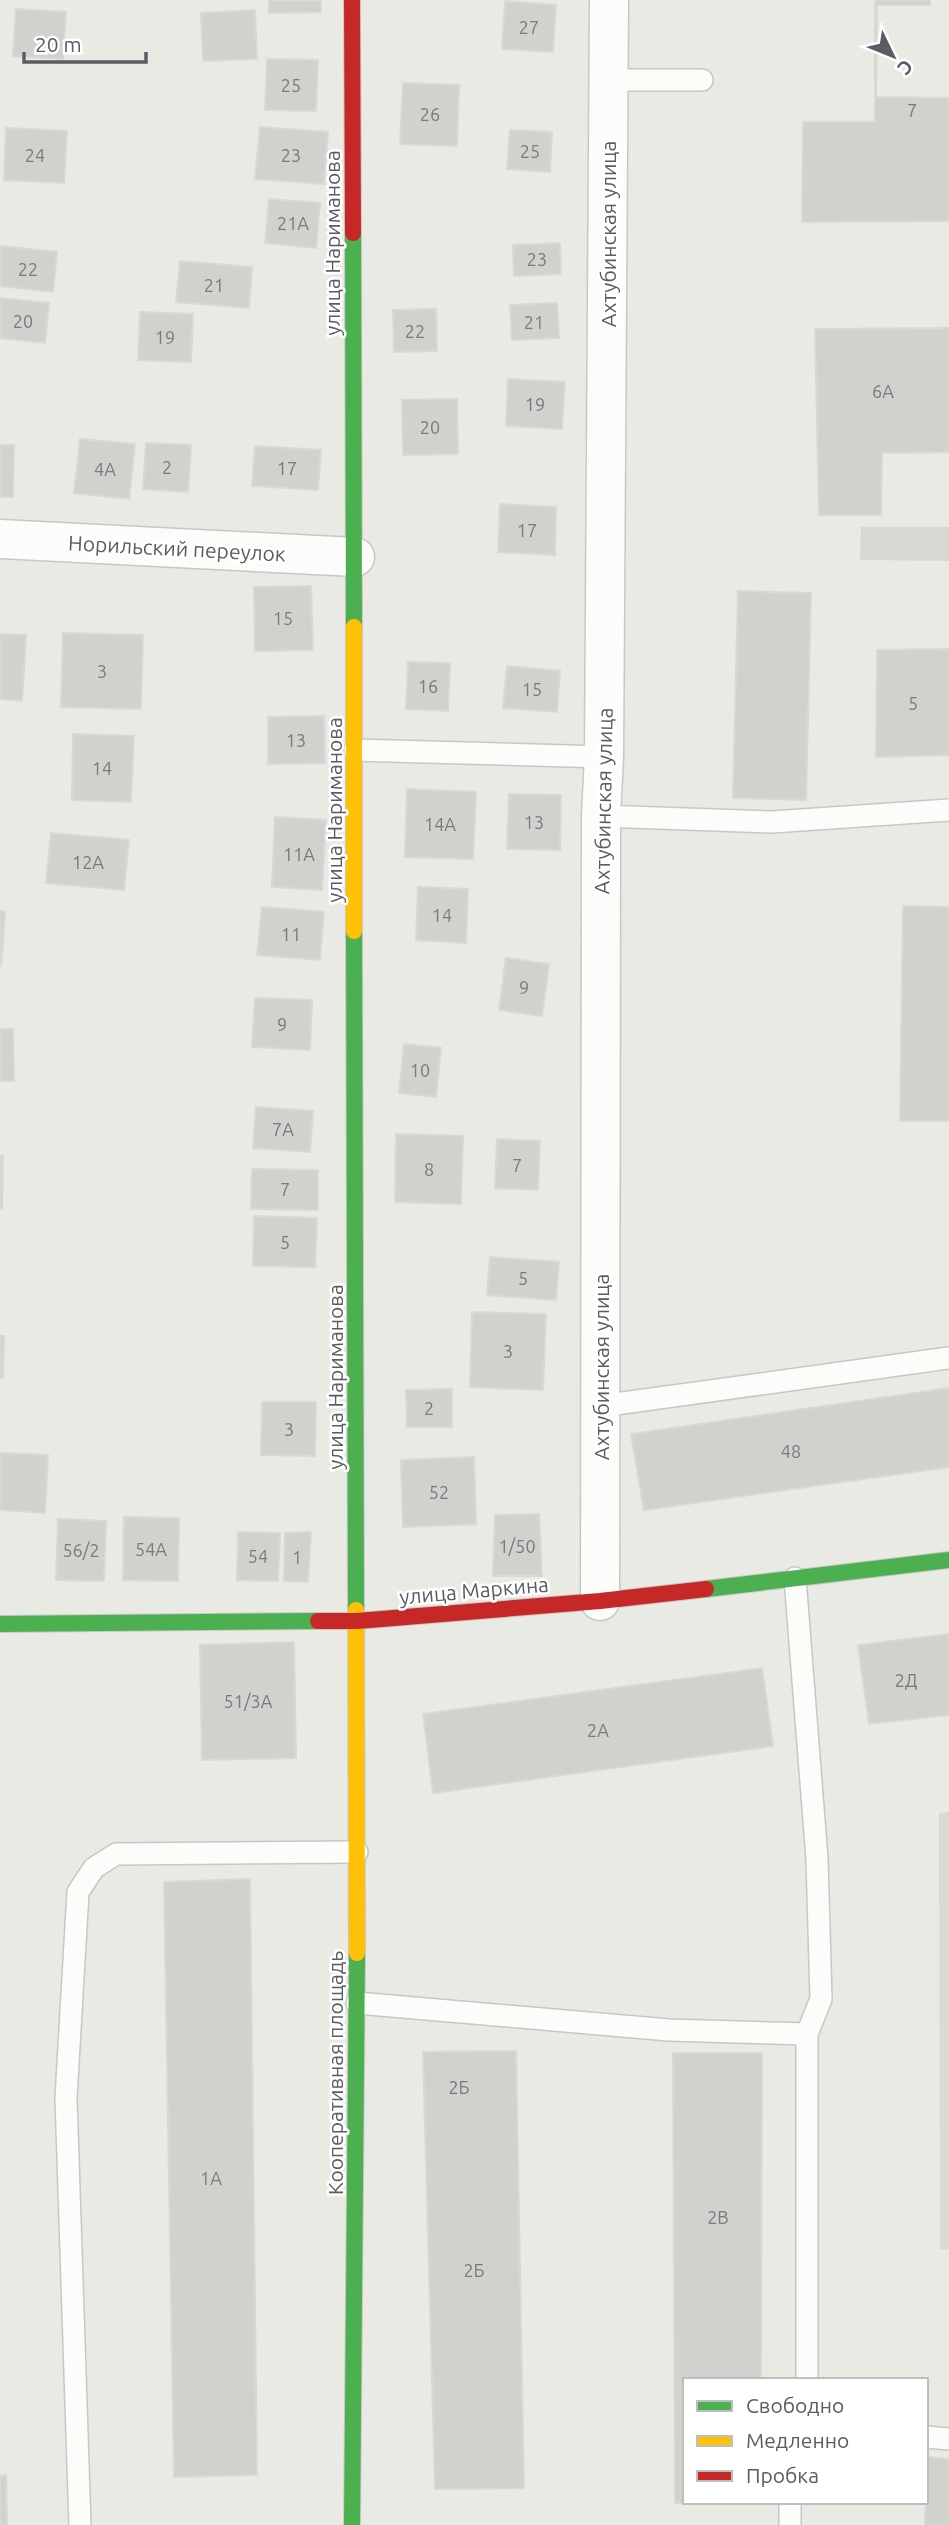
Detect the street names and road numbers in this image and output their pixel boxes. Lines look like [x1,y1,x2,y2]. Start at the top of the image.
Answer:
street label: Ахтубинская улица [596,141,620,327]
street label: улица Нариманова [320,150,344,336]
street label: Норильский переулок [68,530,287,566]
street label: Ахтубинская улица [589,707,617,895]
street label: улица Нариманова [322,717,346,903]
street label: Ахтубинская улица [589,1274,613,1460]
street label: улица Нариманова [323,1284,347,1470]
street label: улица Маркина [398,1572,550,1608]
street label: Кооперативная площадь [323,1951,347,2195]

